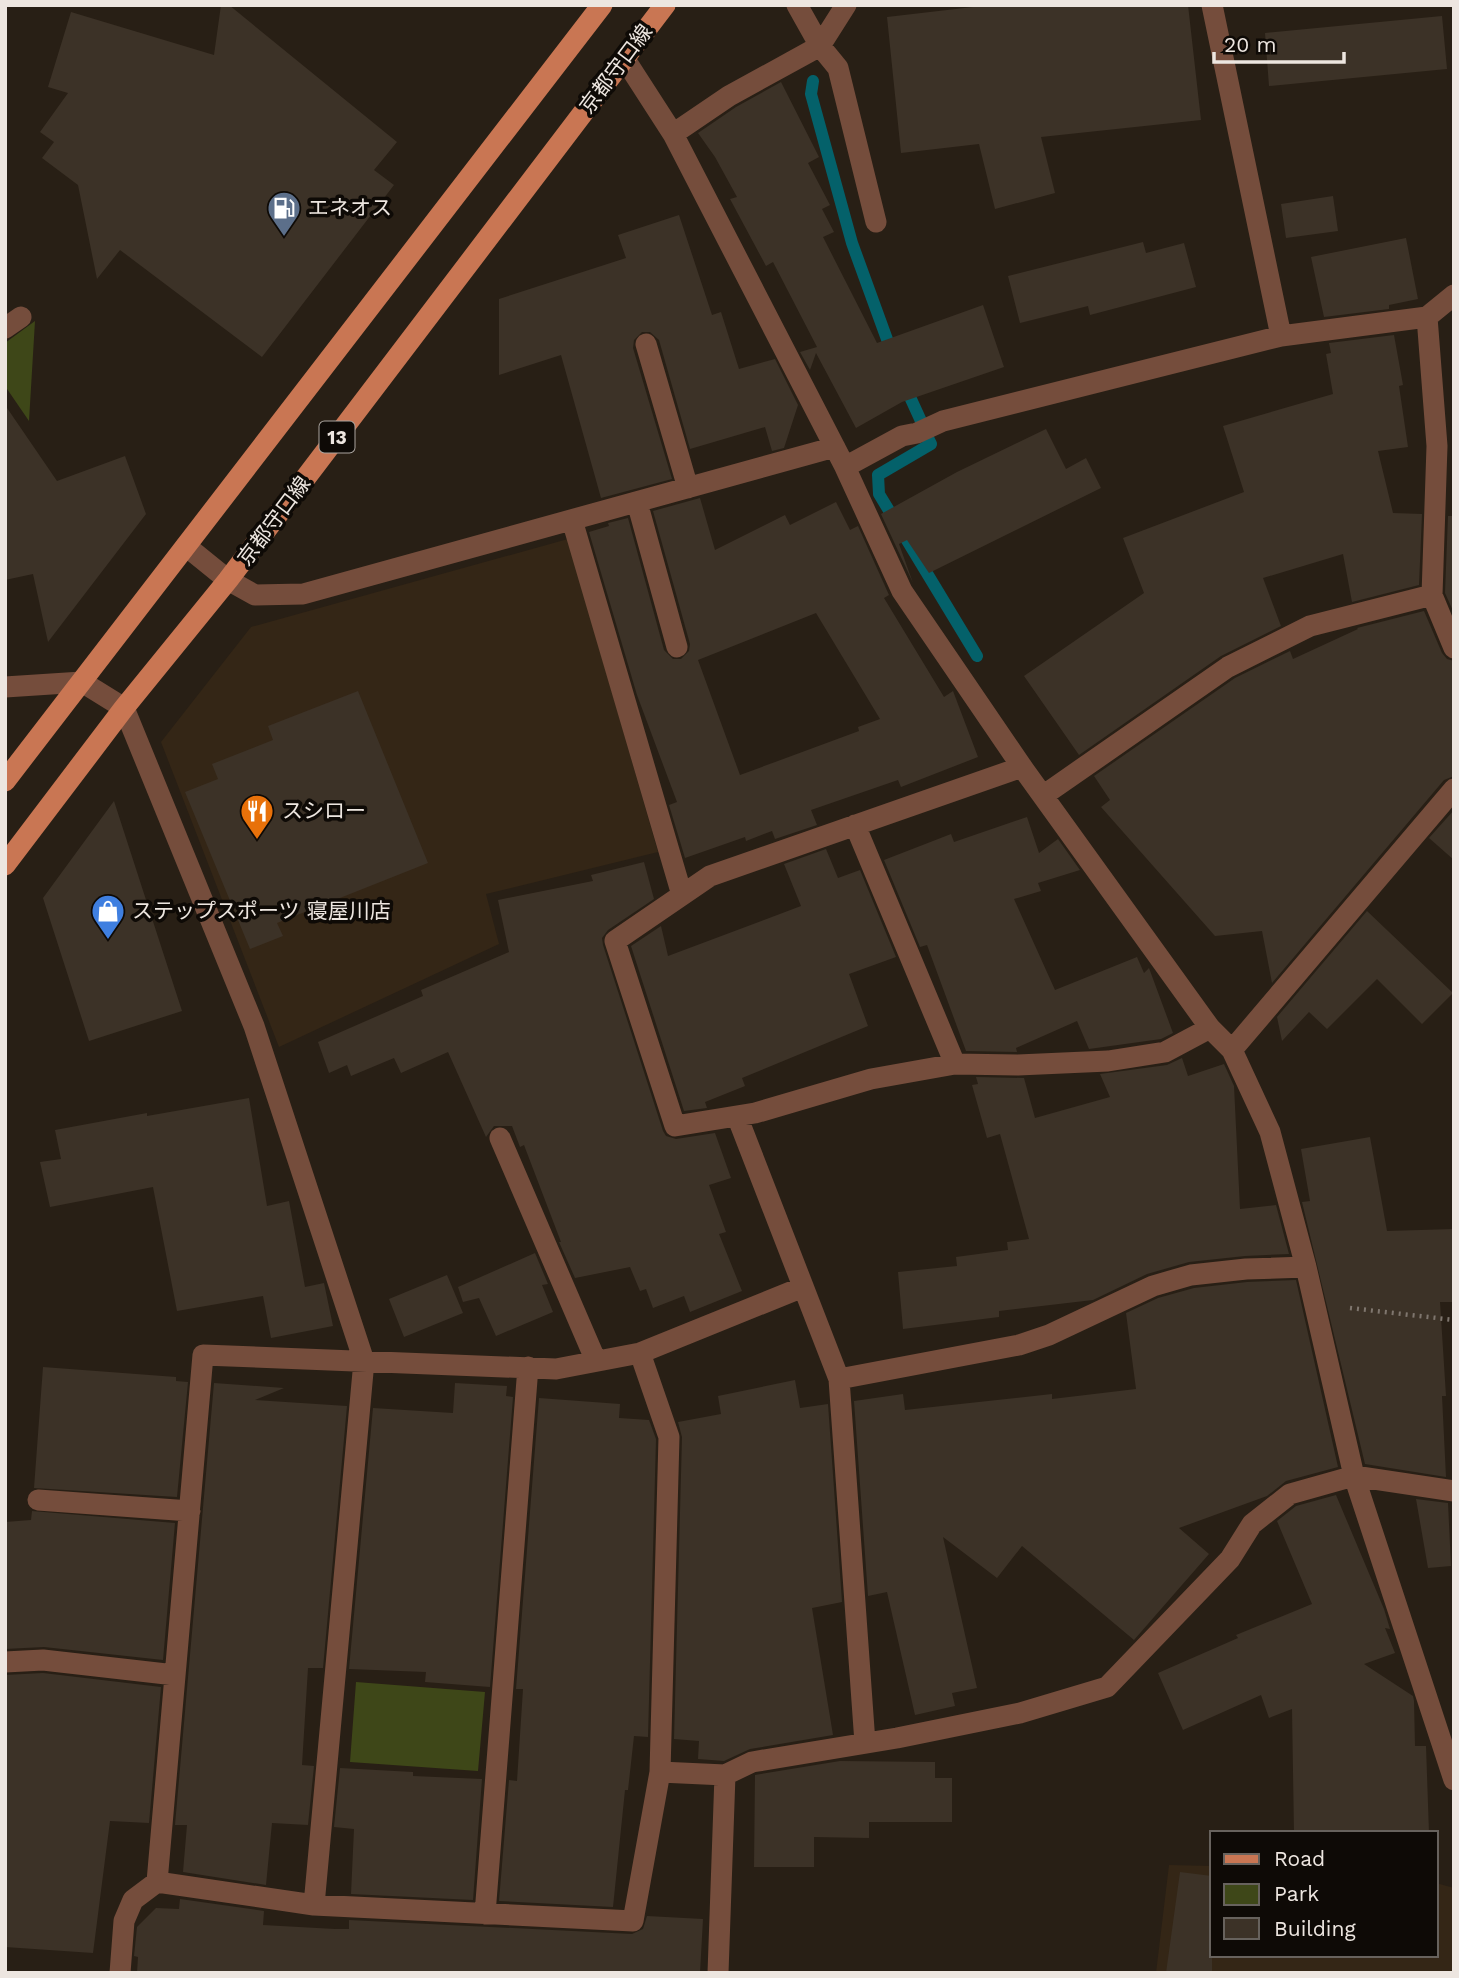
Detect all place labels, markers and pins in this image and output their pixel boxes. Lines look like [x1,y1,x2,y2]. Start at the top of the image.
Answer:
fuel station icon: エネオス [265,189,303,238]
place label: エネオス [308,195,392,220]
restaurant icon: スシロー [238,792,276,841]
place label: スシロー [282,798,366,823]
shop icon: ステップスポーツ 寝屋川店 [89,892,127,941]
place label: ステップスポーツ 寝屋川店 [132,898,391,923]

